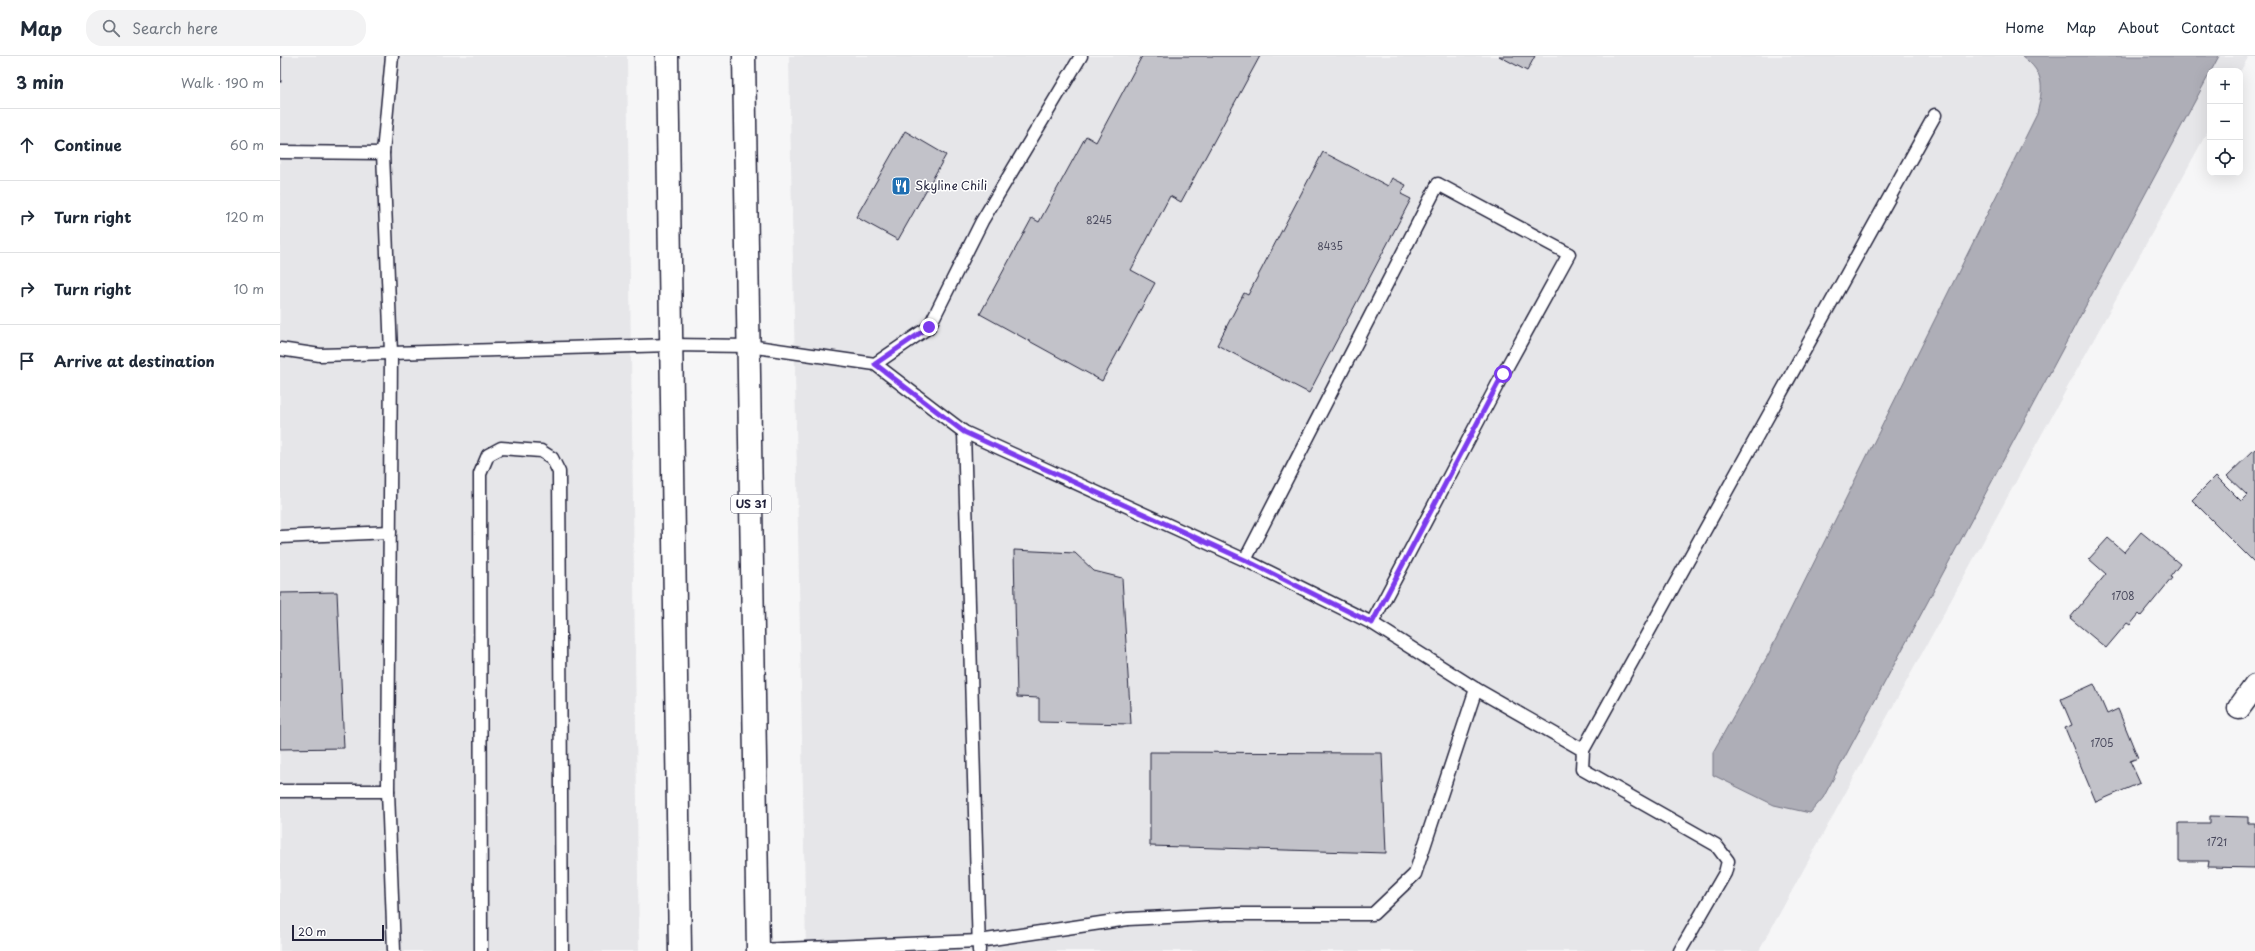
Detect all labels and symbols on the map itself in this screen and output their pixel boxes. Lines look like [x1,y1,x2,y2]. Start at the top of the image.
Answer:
restaurant icon: Skyline Chili [890,175,912,197]
place label: Skyline Chili [915,176,987,194]
house number: 8245 [1086,212,1112,227]
house number: 8435 [1317,238,1343,253]
route end [920,318,938,336]
route start [1494,365,1512,383]
road number: US 31 [731,495,771,513]
house number: 1708 [2112,588,2134,603]
house number: 1705 [2091,735,2114,750]
house number: 1721 [2207,834,2227,849]
scale bar [292,923,384,942]

